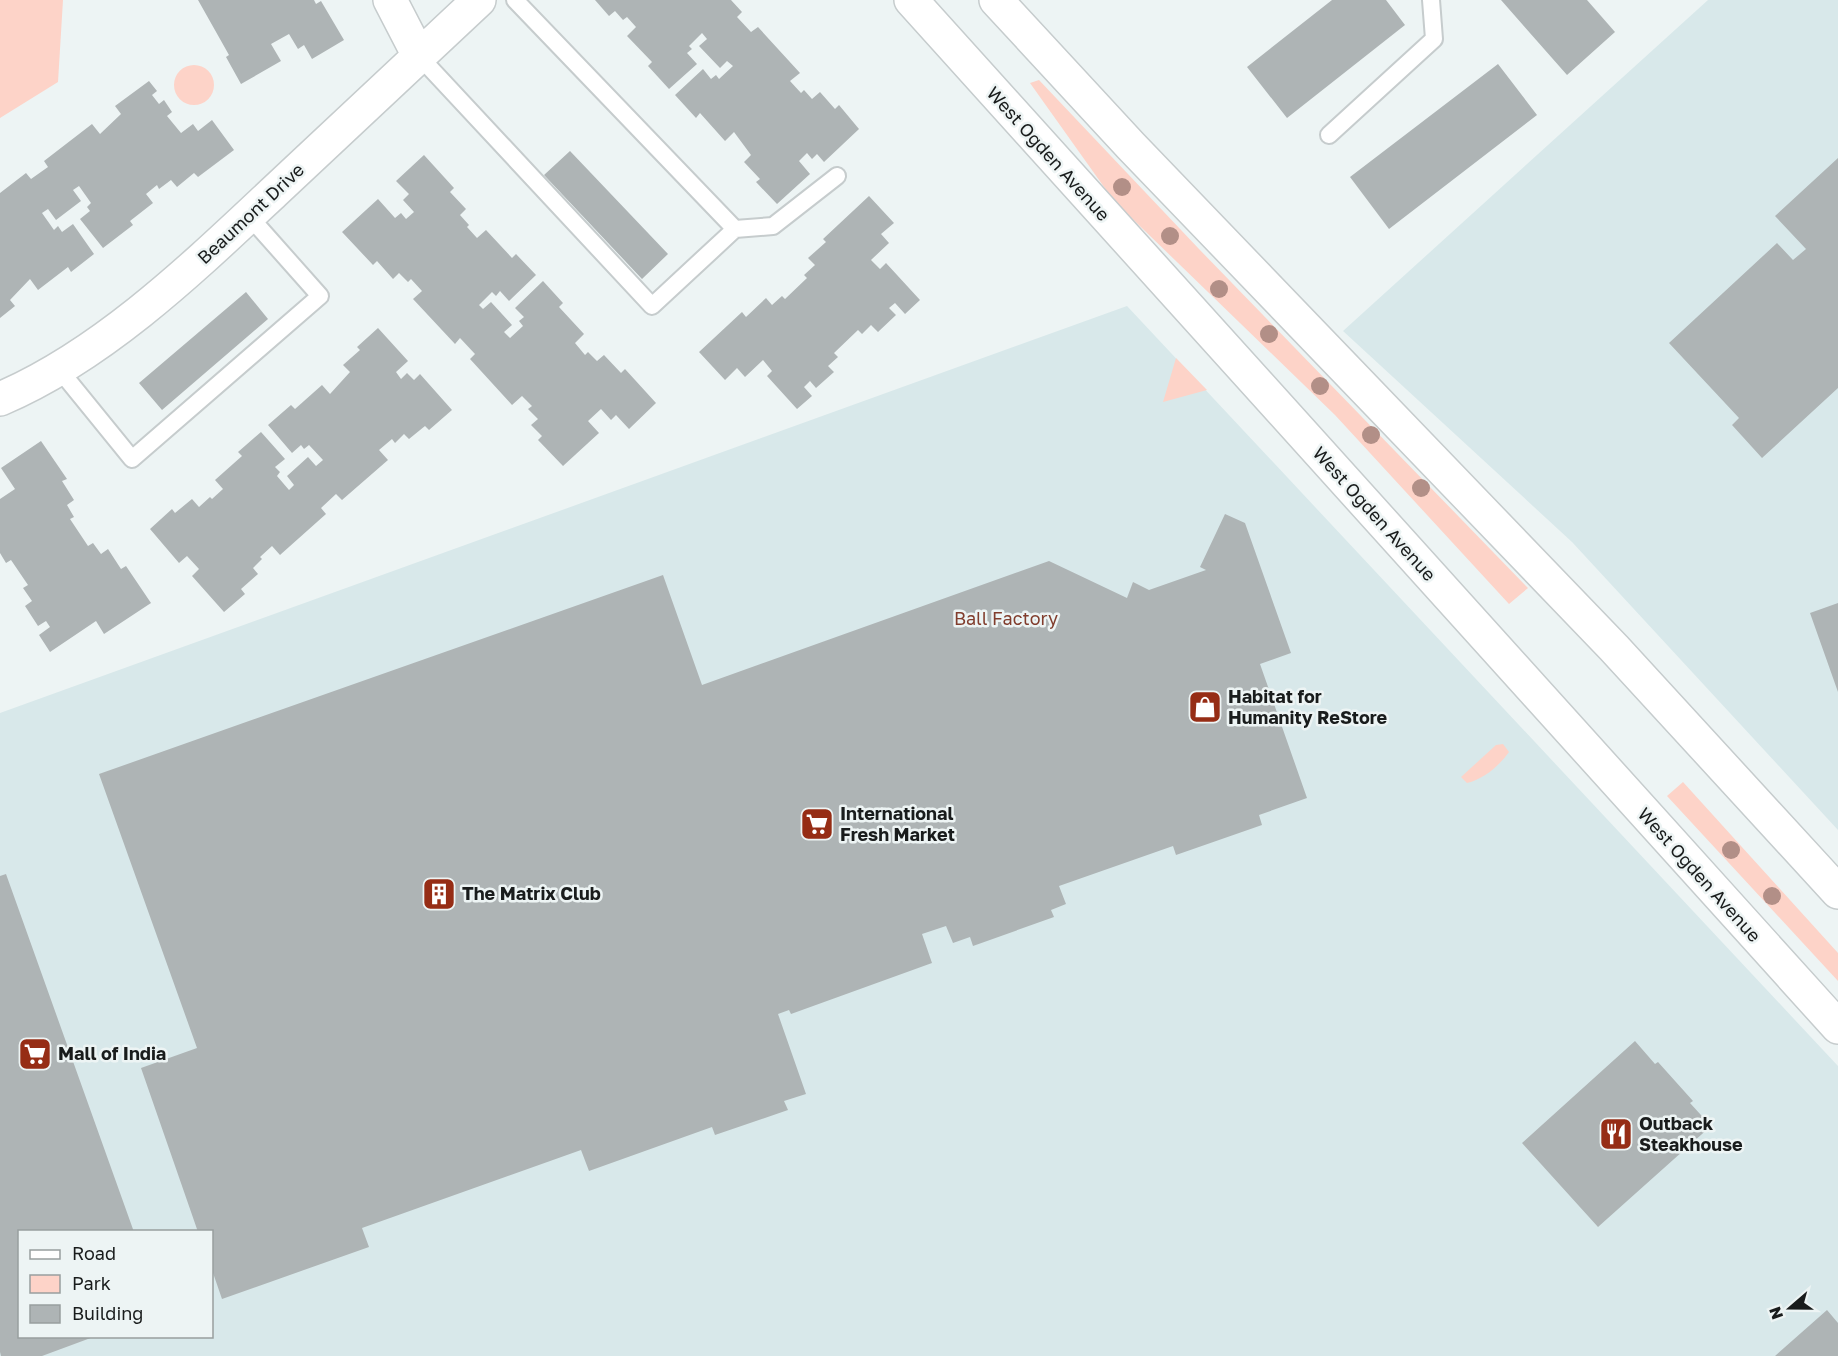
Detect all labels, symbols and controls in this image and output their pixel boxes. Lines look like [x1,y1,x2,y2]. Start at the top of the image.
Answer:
street label: West Ogden Avenue [983,82,1115,225]
street label: Beaumont Drive [193,158,308,268]
street label: West Ogden Avenue [1309,442,1441,585]
park label: Ball Factory [954,607,1058,629]
place label: Habitat for Humanity ReStore [1228,685,1388,728]
shop icon: Habitat for Humanity ReStore [1187,689,1223,725]
place label: International Fresh Market [840,802,955,845]
street label: West Ogden Avenue [1634,803,1766,946]
supermarket icon: International Fresh Market [799,806,835,842]
building icon: The Matrix Club [421,876,457,912]
place label: The Matrix Club [462,882,601,904]
supermarket icon: Mall of India [17,1036,53,1072]
place label: Mall of India [58,1042,166,1064]
place label: Outback Steakhouse [1639,1112,1743,1155]
restaurant icon: Outback Steakhouse [1598,1116,1634,1152]
legend [18,1230,213,1338]
text: Road [72,1242,116,1264]
text: Park [72,1272,111,1294]
north arrow [1760,1278,1820,1338]
text: Building [72,1302,143,1324]
text: N [1764,1304,1787,1322]

